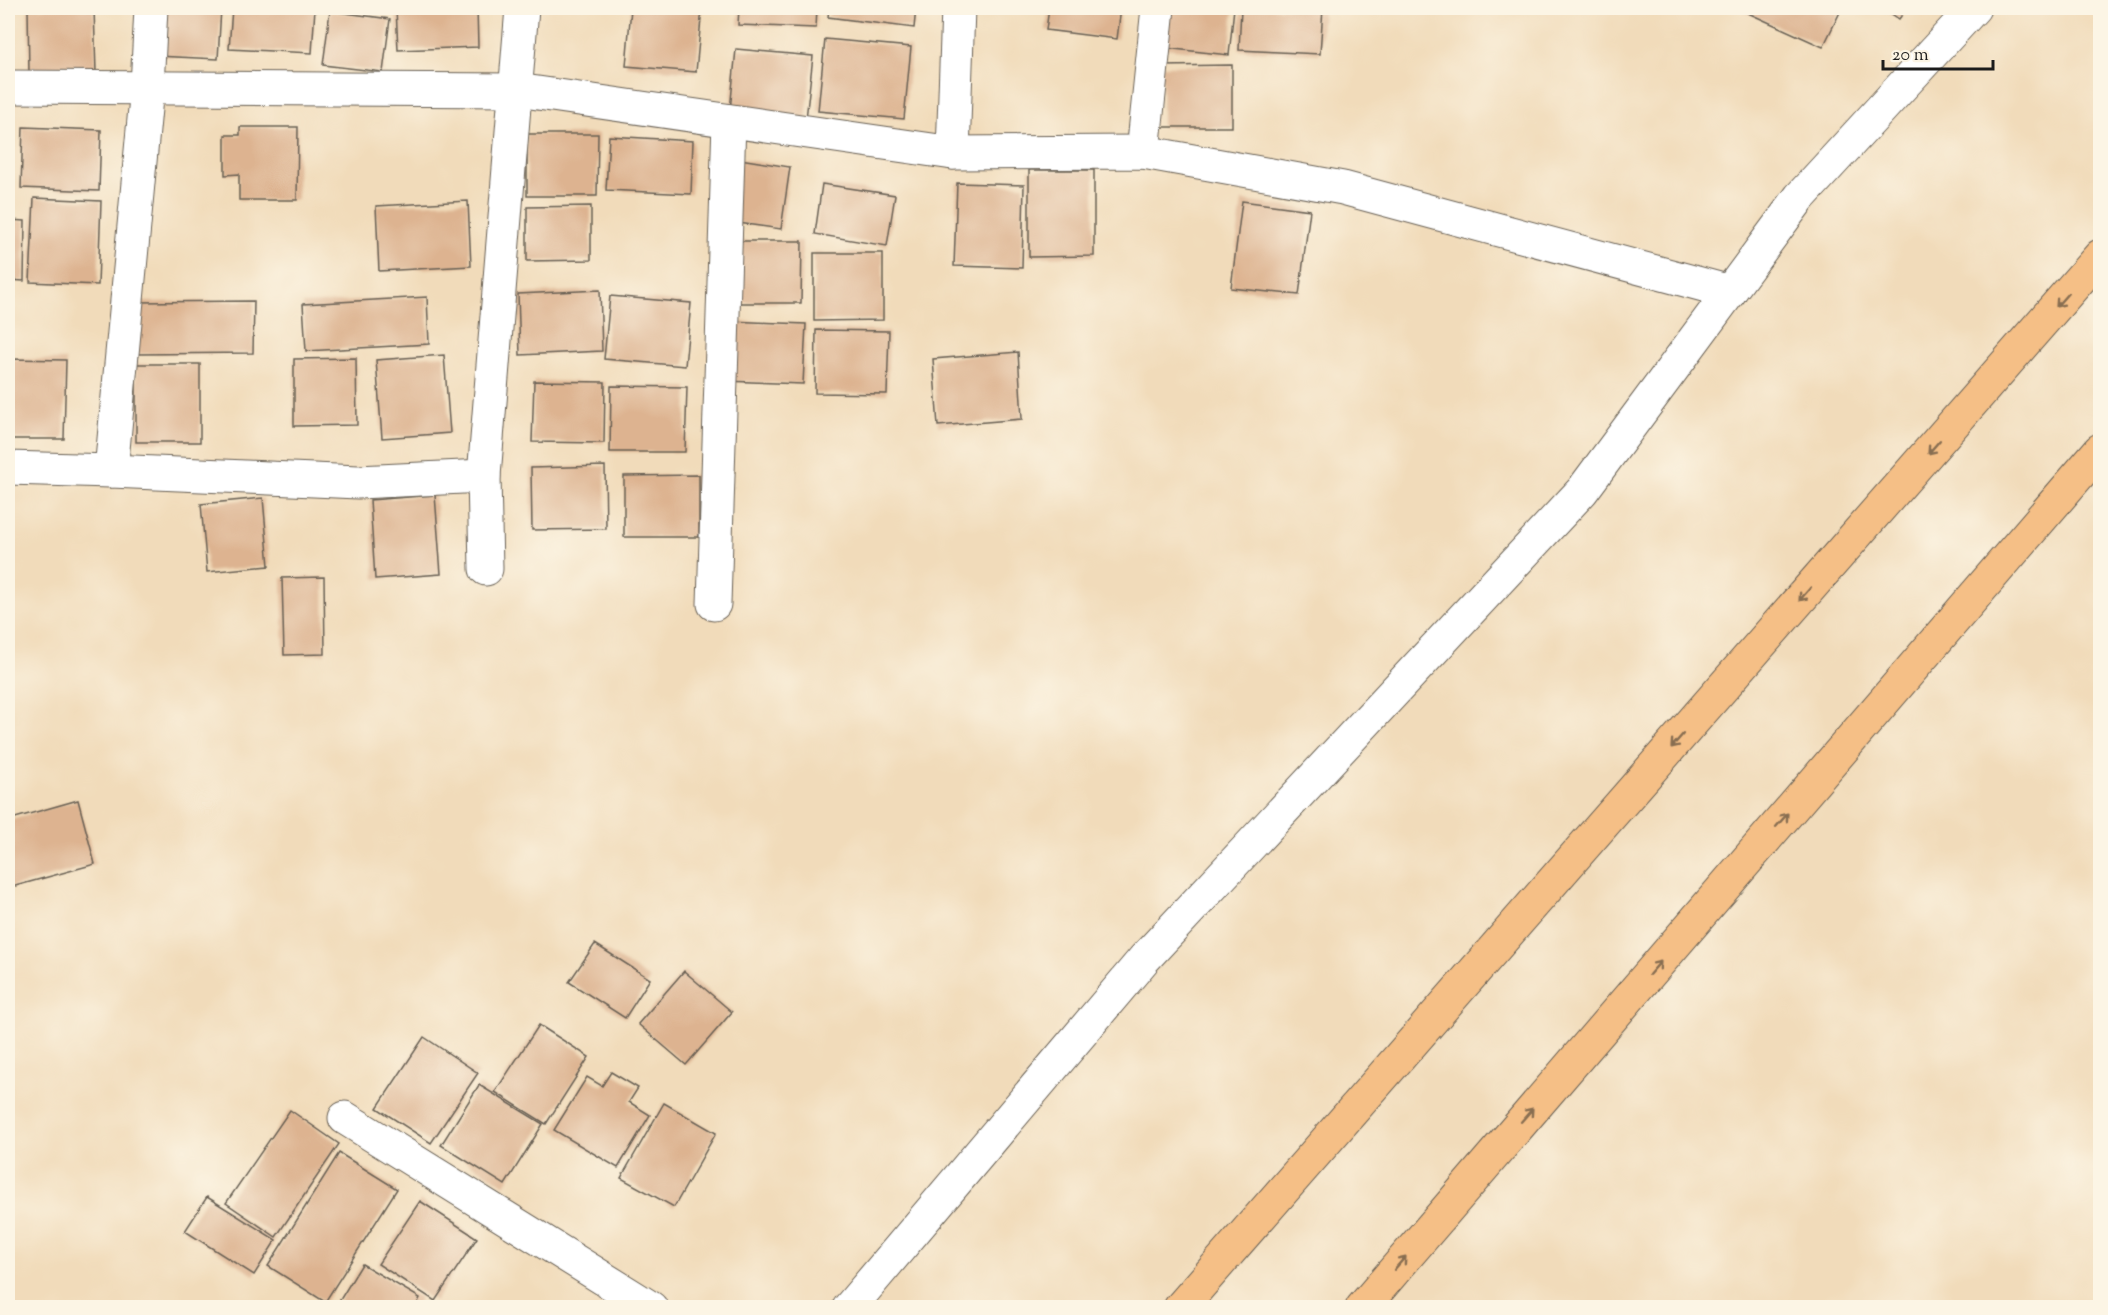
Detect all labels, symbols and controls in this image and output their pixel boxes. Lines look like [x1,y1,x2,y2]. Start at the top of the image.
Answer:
scale bar [1883,33,1992,71]
text: 20 m [1892,43,1929,69]
one-way arrow [2055,293,2069,308]
one-way arrow [1927,439,1940,455]
one-way arrow [1798,586,1812,601]
one-way arrow [1670,733,1684,748]
one-way arrow [1775,813,1789,828]
one-way arrow [1648,960,1661,976]
one-way arrow [1520,1108,1534,1123]
one-way arrow [1393,1256,1407,1271]

